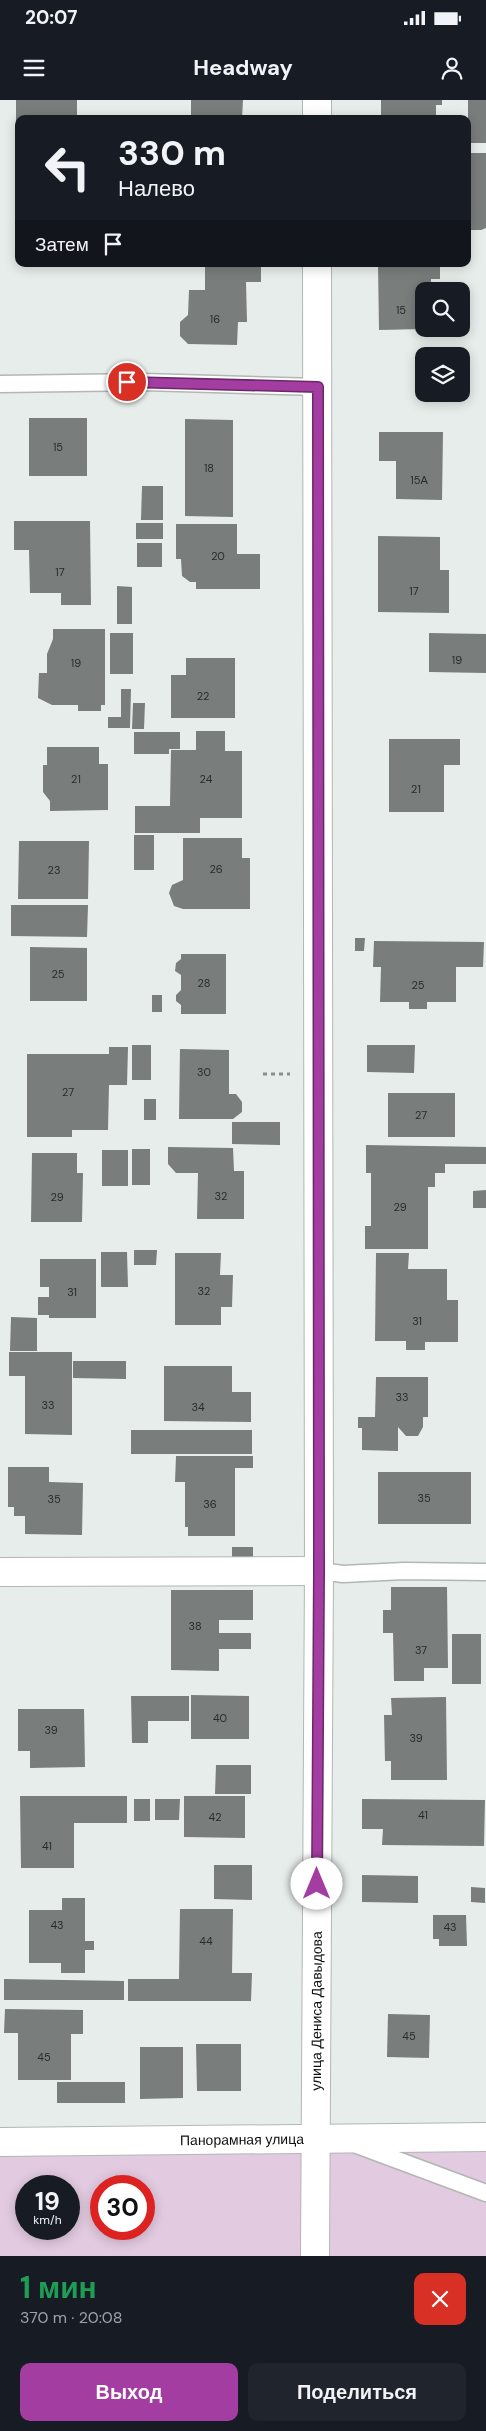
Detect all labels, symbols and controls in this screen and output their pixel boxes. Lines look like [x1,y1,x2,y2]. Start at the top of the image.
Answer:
text: 20:07 [25,5,78,30]
text: Headway [193,53,293,82]
icon: menu [20,54,48,82]
icon: person [438,54,466,82]
text: 330 m [118,130,226,176]
icon: left [35,135,100,200]
text: Налево [118,174,195,203]
icon: arrive [99,230,127,258]
text: Затем [35,232,89,257]
map controls [415,282,470,402]
button: search [415,282,470,337]
house number: 15 [396,303,406,317]
house number: 16 [210,312,220,326]
button: layers [415,347,470,402]
pin [106,361,148,403]
icon: arrive [113,368,141,396]
house number: 15 [53,440,63,454]
house number: 18 [204,461,214,475]
house number: 15А [410,473,428,487]
house number: 20 [211,549,225,563]
house number: 17 [55,565,65,579]
house number: 17 [409,584,419,598]
house number: 19 [452,653,462,667]
house number: 19 [71,656,81,670]
house number: 22 [197,689,209,703]
house number: 21 [71,772,81,786]
house number: 24 [200,772,213,786]
house number: 21 [411,782,421,796]
house number: 26 [209,862,223,876]
house number: 23 [48,863,60,877]
house number: 25 [51,967,65,981]
house number: 28 [198,976,210,990]
house number: 25 [411,978,425,992]
house number: 30 [197,1065,211,1079]
house number: 27 [62,1085,74,1099]
house number: 27 [415,1108,427,1122]
house number: 32 [215,1189,227,1203]
house number: 29 [50,1190,64,1204]
house number: 29 [393,1200,407,1214]
house number: 32 [198,1284,210,1298]
house number: 31 [67,1285,77,1299]
house number: 31 [412,1314,422,1328]
house number: 33 [395,1390,409,1404]
house number: 33 [41,1398,55,1412]
house number: 34 [191,1400,205,1414]
house number: 35 [417,1491,431,1505]
house number: 35 [47,1492,61,1506]
house number: 36 [203,1497,217,1511]
house number: 38 [188,1619,202,1633]
house number: 37 [415,1643,427,1657]
house number: 40 [213,1711,227,1725]
house number: 39 [44,1723,58,1737]
house number: 39 [409,1731,423,1745]
house number: 41 [418,1808,428,1822]
house number: 42 [208,1810,222,1824]
house number: 41 [42,1839,52,1853]
position arrow [290,1857,342,1909]
house number: 43 [50,1918,64,1932]
house number: 43 [443,1920,457,1934]
street label: улица Дениса Давыдова [307,1931,326,2091]
house number: 44 [199,1934,213,1948]
house number: 45 [402,2029,416,2043]
house number: 45 [37,2050,51,2064]
street label: Панорамная улица [180,2130,304,2149]
speed limit sign: 30 [90,2175,155,2240]
text: 19 [35,2185,60,2218]
text: km/h [33,2212,62,2228]
text: 1 мин [20,2268,97,2307]
button: close [414,2273,466,2325]
text: 370 m · 20:08 [20,2307,123,2328]
button: Выход [20,2363,238,2421]
button: Поделиться [248,2363,466,2421]

